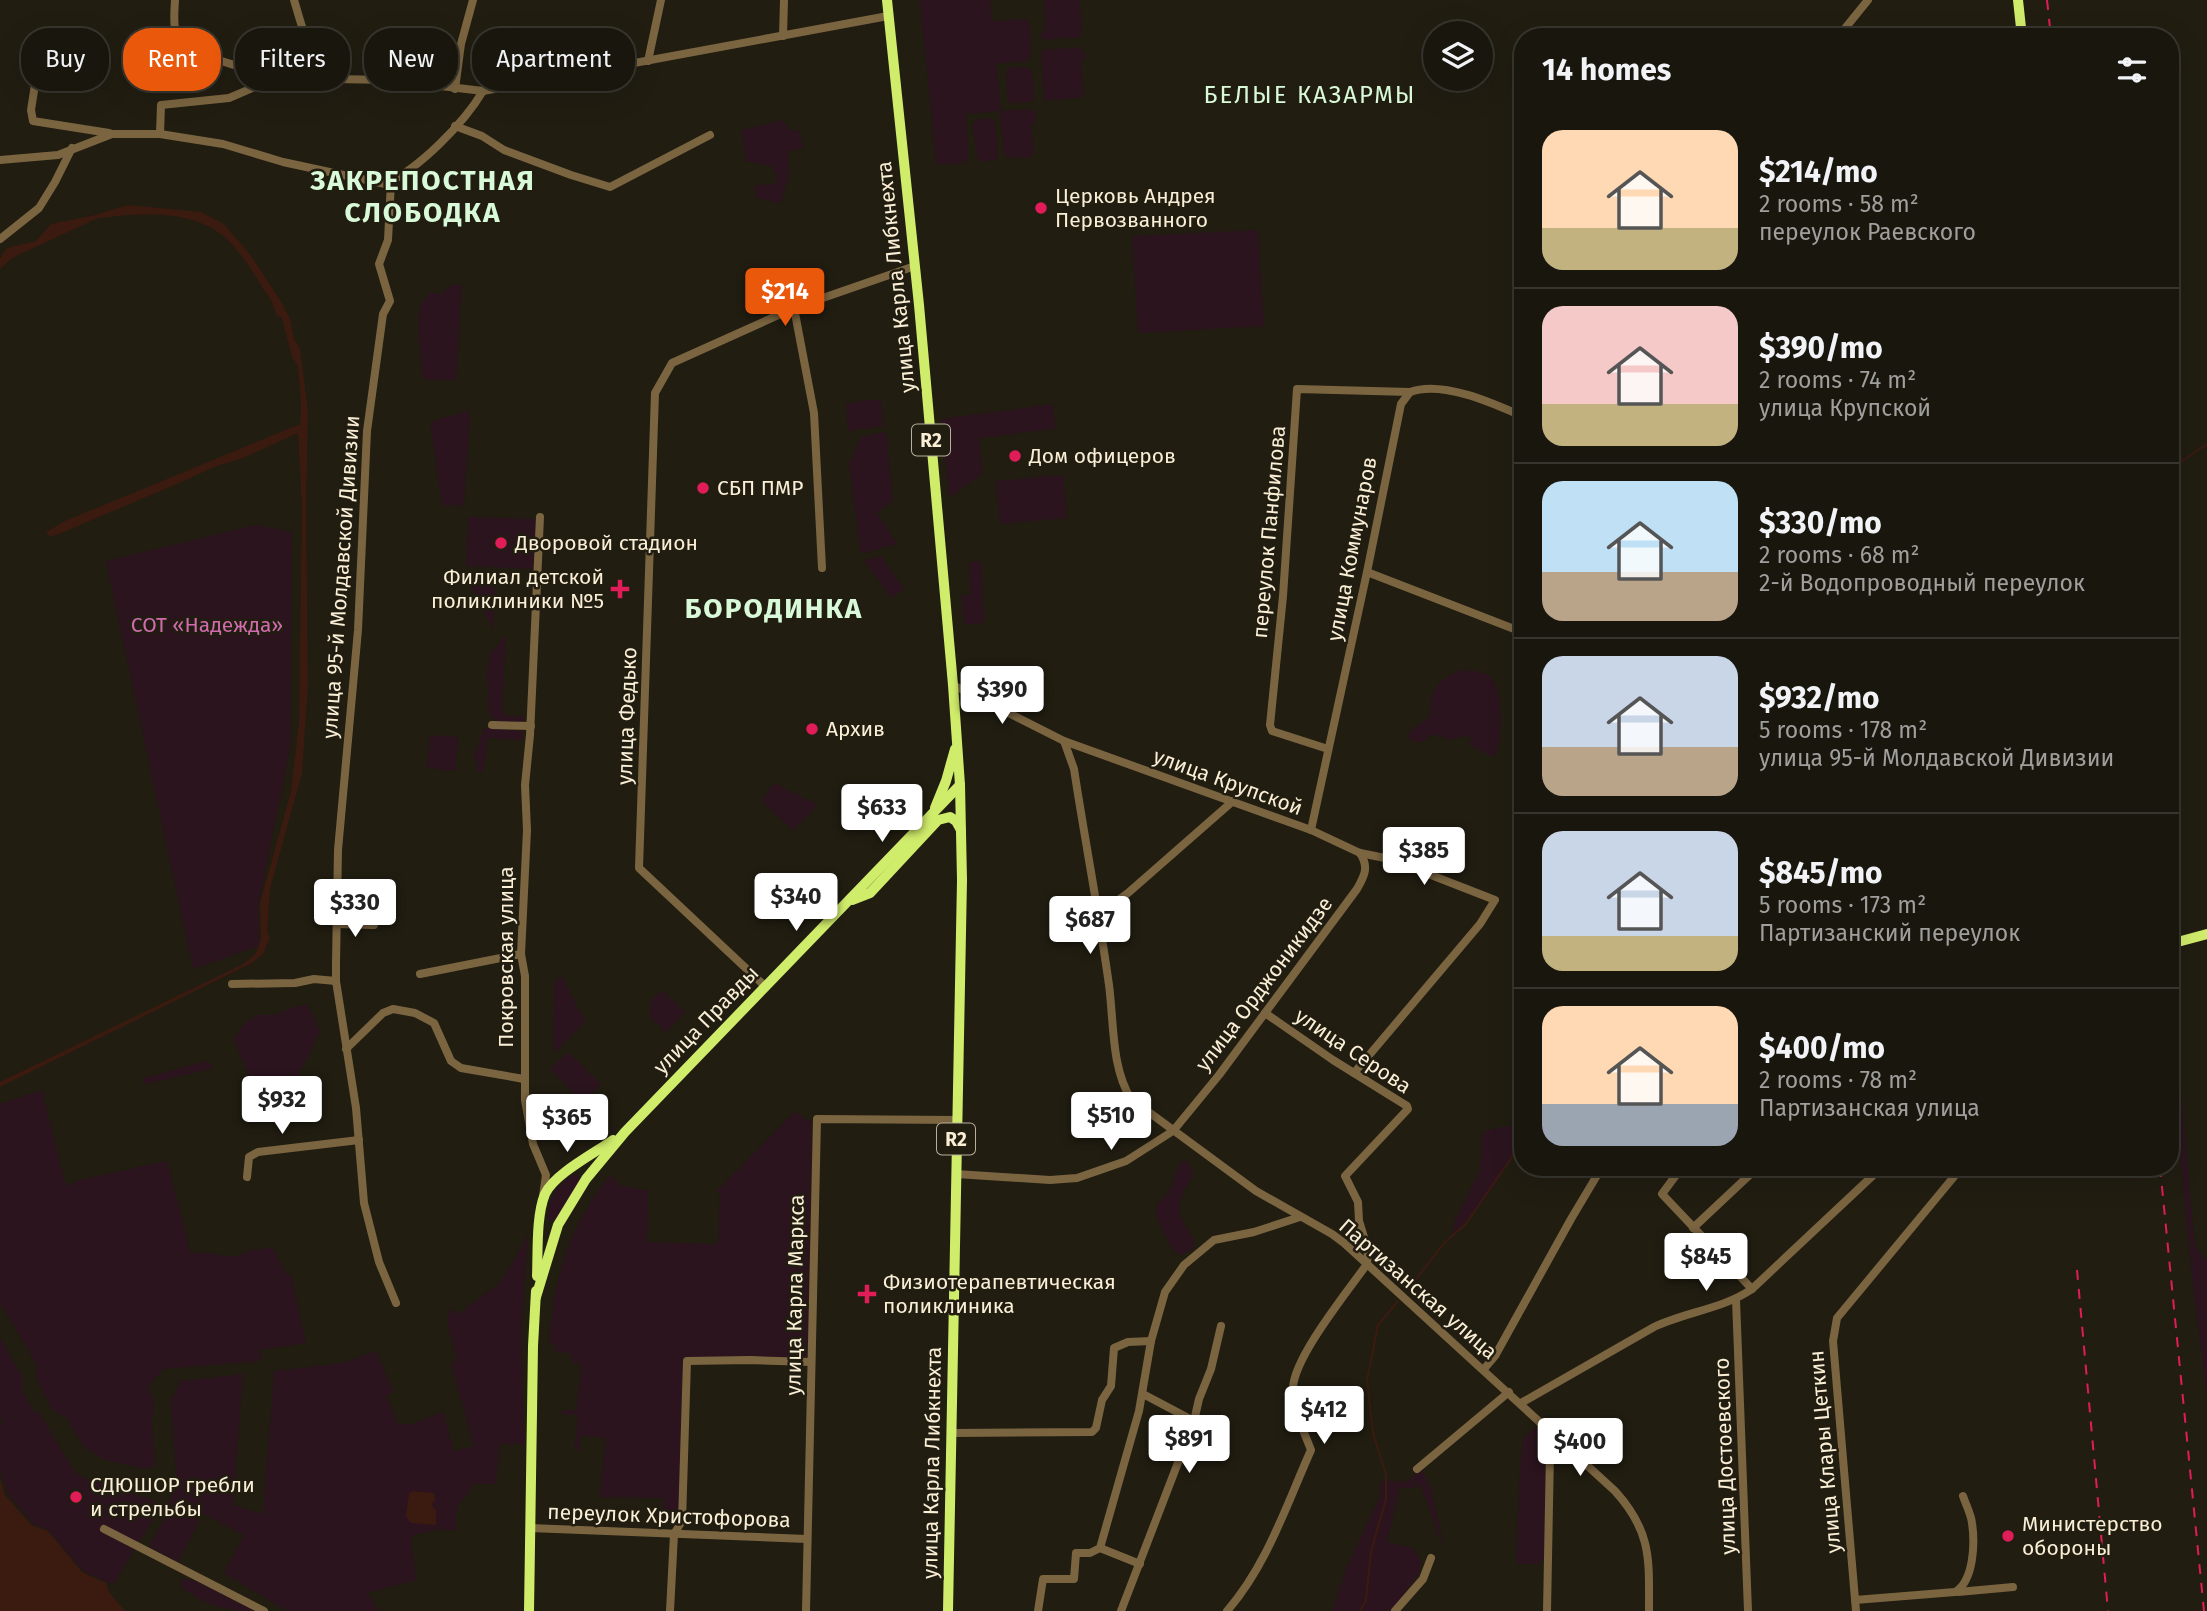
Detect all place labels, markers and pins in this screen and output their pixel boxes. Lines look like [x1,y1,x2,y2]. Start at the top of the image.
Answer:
place label: Церковь Андрея Первозванного [1055,183,1216,233]
marker: Церковь Андрея Первозванного [1033,200,1049,216]
pin: $214 [744,268,826,328]
place label: Дом офицеров [1028,443,1176,469]
marker: Дом офицеров [1007,448,1023,464]
place label: СБП ПМР [717,475,803,501]
marker: СБП ПМР [695,480,711,496]
place label: Дворовой стадион [514,530,698,556]
marker: Дворовой стадион [493,535,509,551]
place label: Филиал детской поликлиники №5 [431,564,604,614]
marker: Филиал детской поликлиники №5 [610,579,630,599]
pin: $390 [961,666,1043,726]
place label: Архив [826,716,885,742]
marker: Архив [804,721,820,737]
pin: $633 [841,784,923,844]
pin: $385 [1383,828,1465,887]
pin: $340 [755,874,837,933]
pin: $330 [314,880,396,939]
pin: $687 [1049,897,1131,956]
pin: $932 [241,1076,323,1136]
pin: $510 [1070,1092,1152,1152]
pin: $365 [526,1094,608,1154]
pin: $845 [1665,1234,1747,1293]
place label: Физиотерапевтическая поликлиника [883,1269,1116,1319]
marker: Физиотерапевтическая поликлиника [857,1284,877,1304]
pin: $412 [1283,1386,1365,1446]
pin: $891 [1148,1416,1230,1475]
pin: $400 [1539,1418,1621,1478]
place label: СДЮШОР гребли и стрельбы [90,1472,255,1522]
marker: СДЮШОР гребли и стрельбы [68,1489,84,1505]
place label: Министерство обороны [2022,1511,2162,1561]
marker: Министерство обороны [2000,1528,2016,1544]

